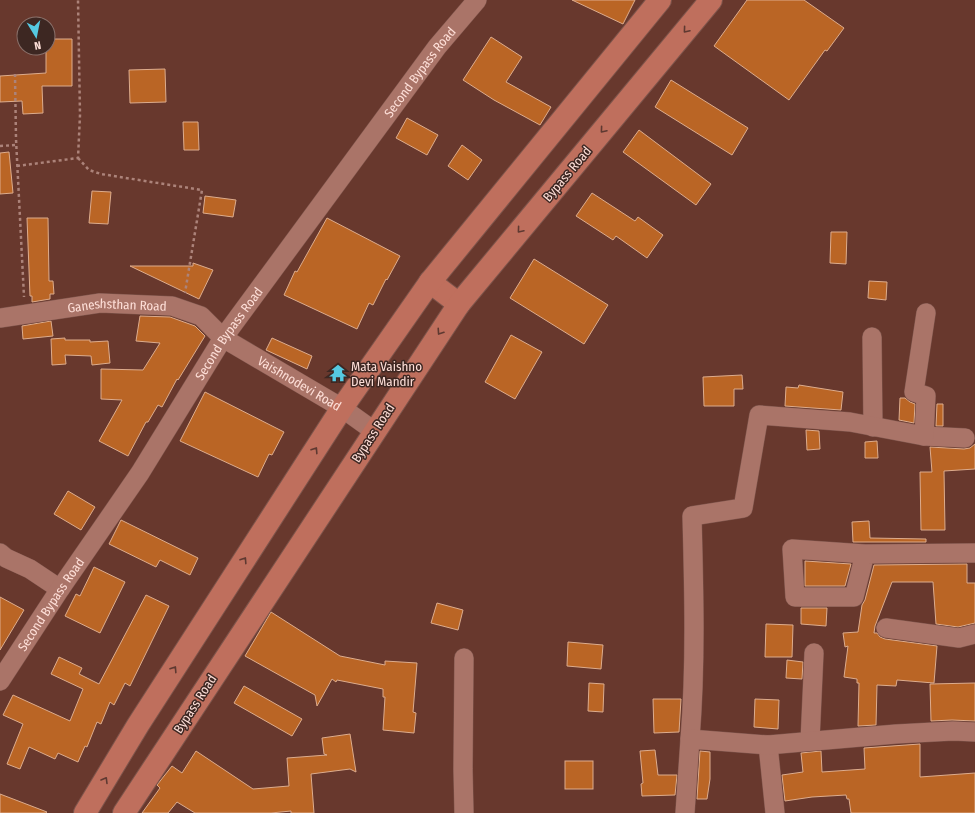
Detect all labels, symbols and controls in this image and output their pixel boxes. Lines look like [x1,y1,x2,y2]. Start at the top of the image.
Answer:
north arrow [16,16,56,56]
street label: Second Bypass Road [381,24,458,120]
one-way arrow [684,25,691,33]
text: N [33,38,42,52]
one-way arrow [601,125,608,133]
street label: Bypass Road [540,144,594,204]
one-way arrow [517,225,524,233]
street label: Second Bypass Road [192,284,265,383]
street label: Ganeshsthan Road [66,295,167,315]
one-way arrow [437,328,445,335]
street label: Vaishnodevi Road [255,353,344,414]
place label: Mata Vaishno Devi Mandir [351,359,422,389]
temple icon: Mata Vaishno Devi Mandir [328,363,348,383]
street label: Bypass Road [348,401,398,465]
one-way arrow [310,447,317,454]
street label: Second Bypass Road [14,555,87,654]
one-way arrow [239,557,247,564]
one-way arrow [169,666,177,673]
street label: Bypass Road [170,672,220,736]
one-way arrow [101,777,108,784]

